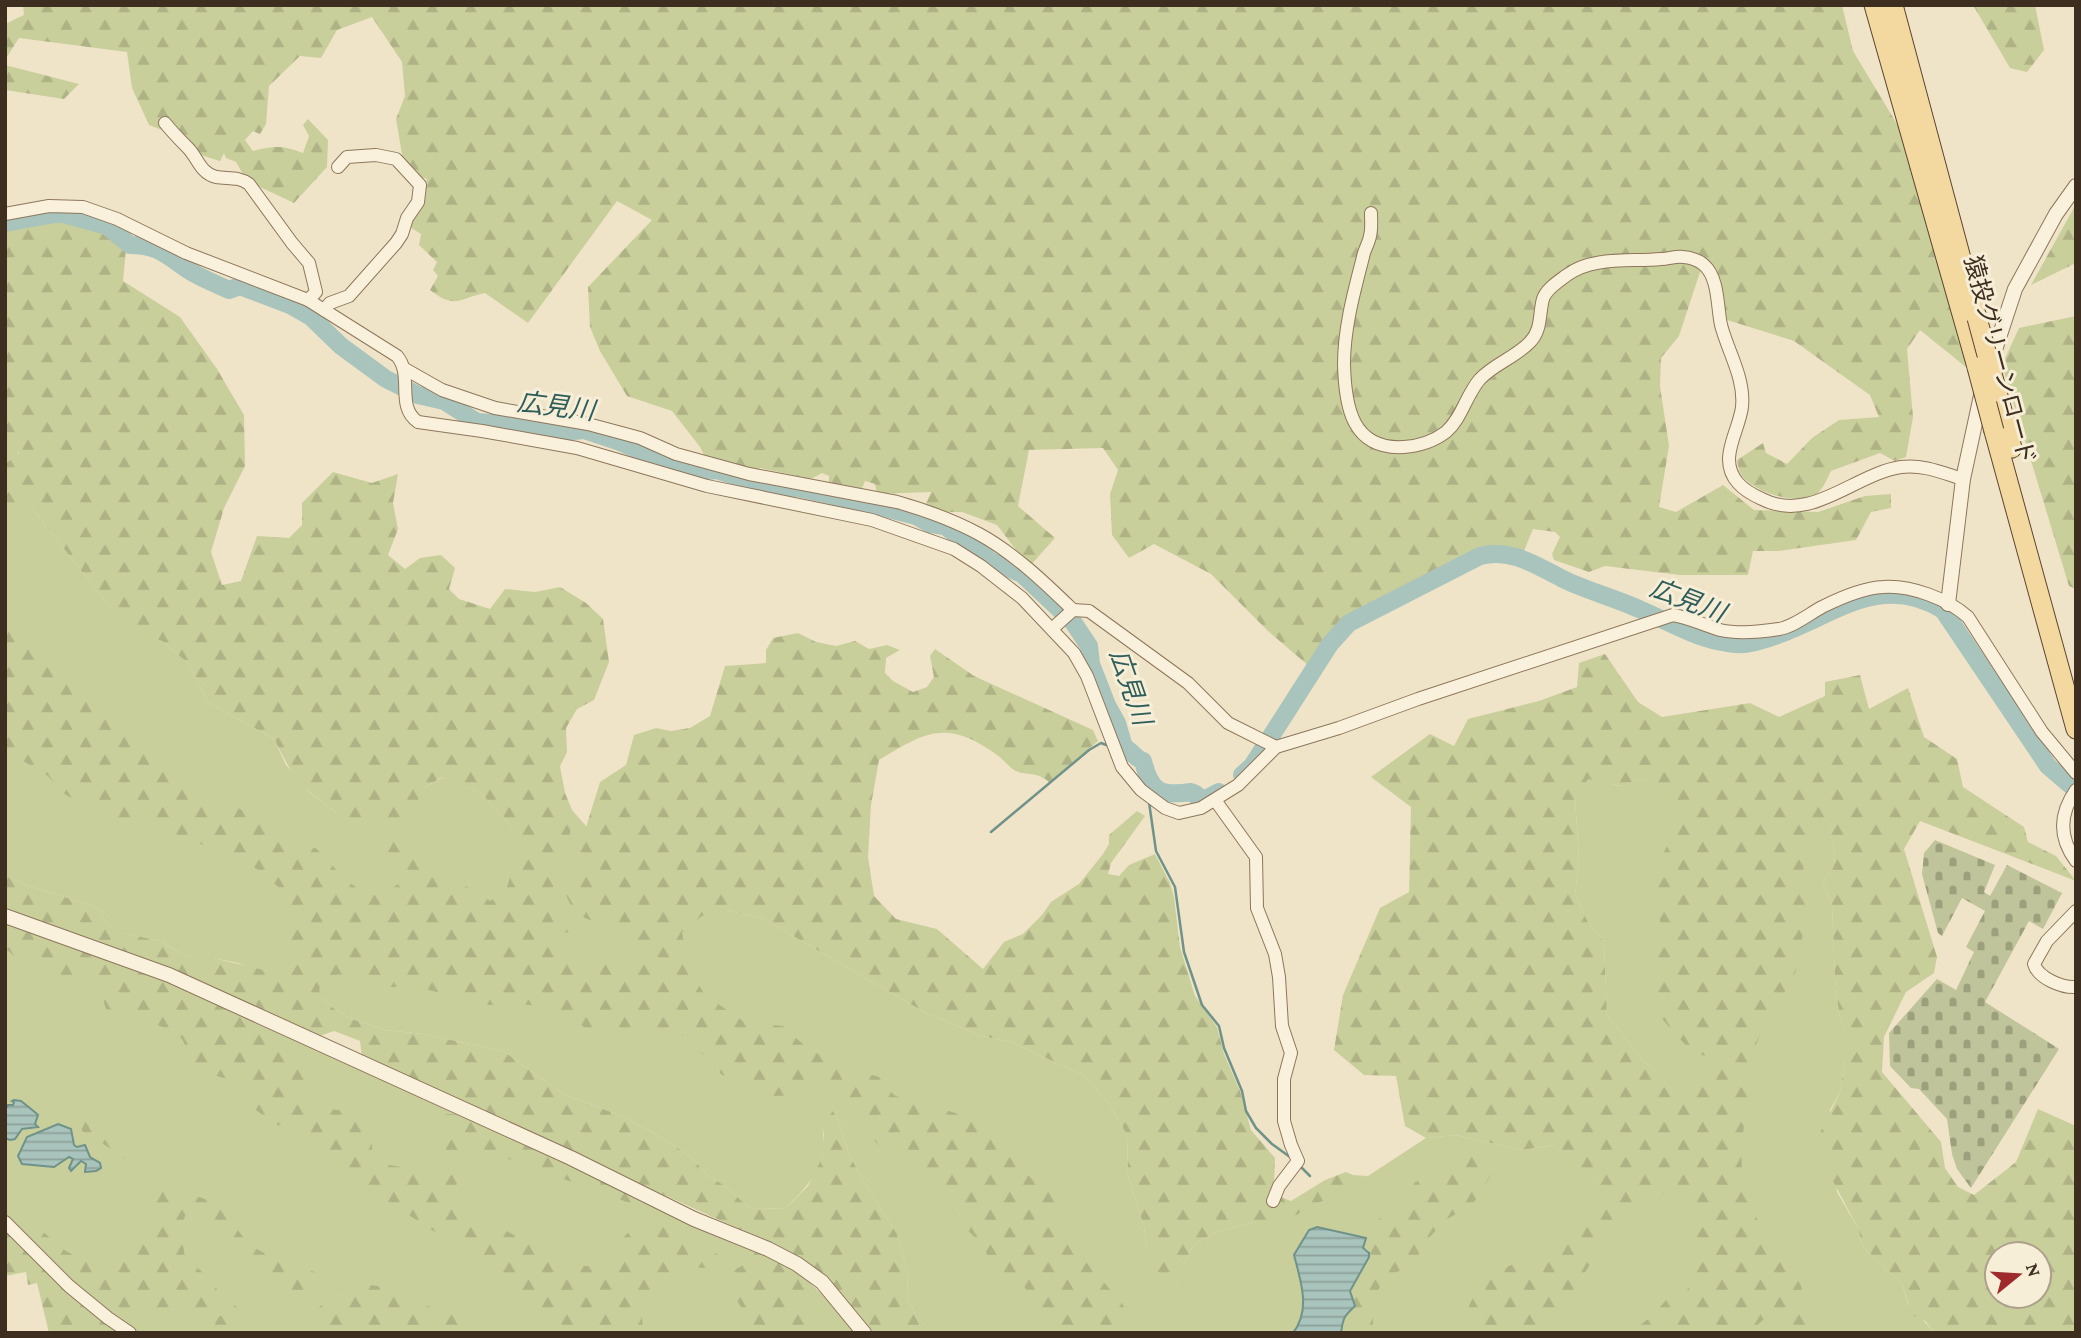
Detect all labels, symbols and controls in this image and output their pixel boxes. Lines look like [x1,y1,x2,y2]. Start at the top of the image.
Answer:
street label: 猿投グリーンロード [1960,253,2041,467]
water label: 広見川 [515,387,599,426]
water label: 広見川 [1646,573,1732,629]
water label: 広見川 [1104,646,1158,732]
north arrow [1983,1240,2053,1310]
text: N [2022,1260,2046,1279]

